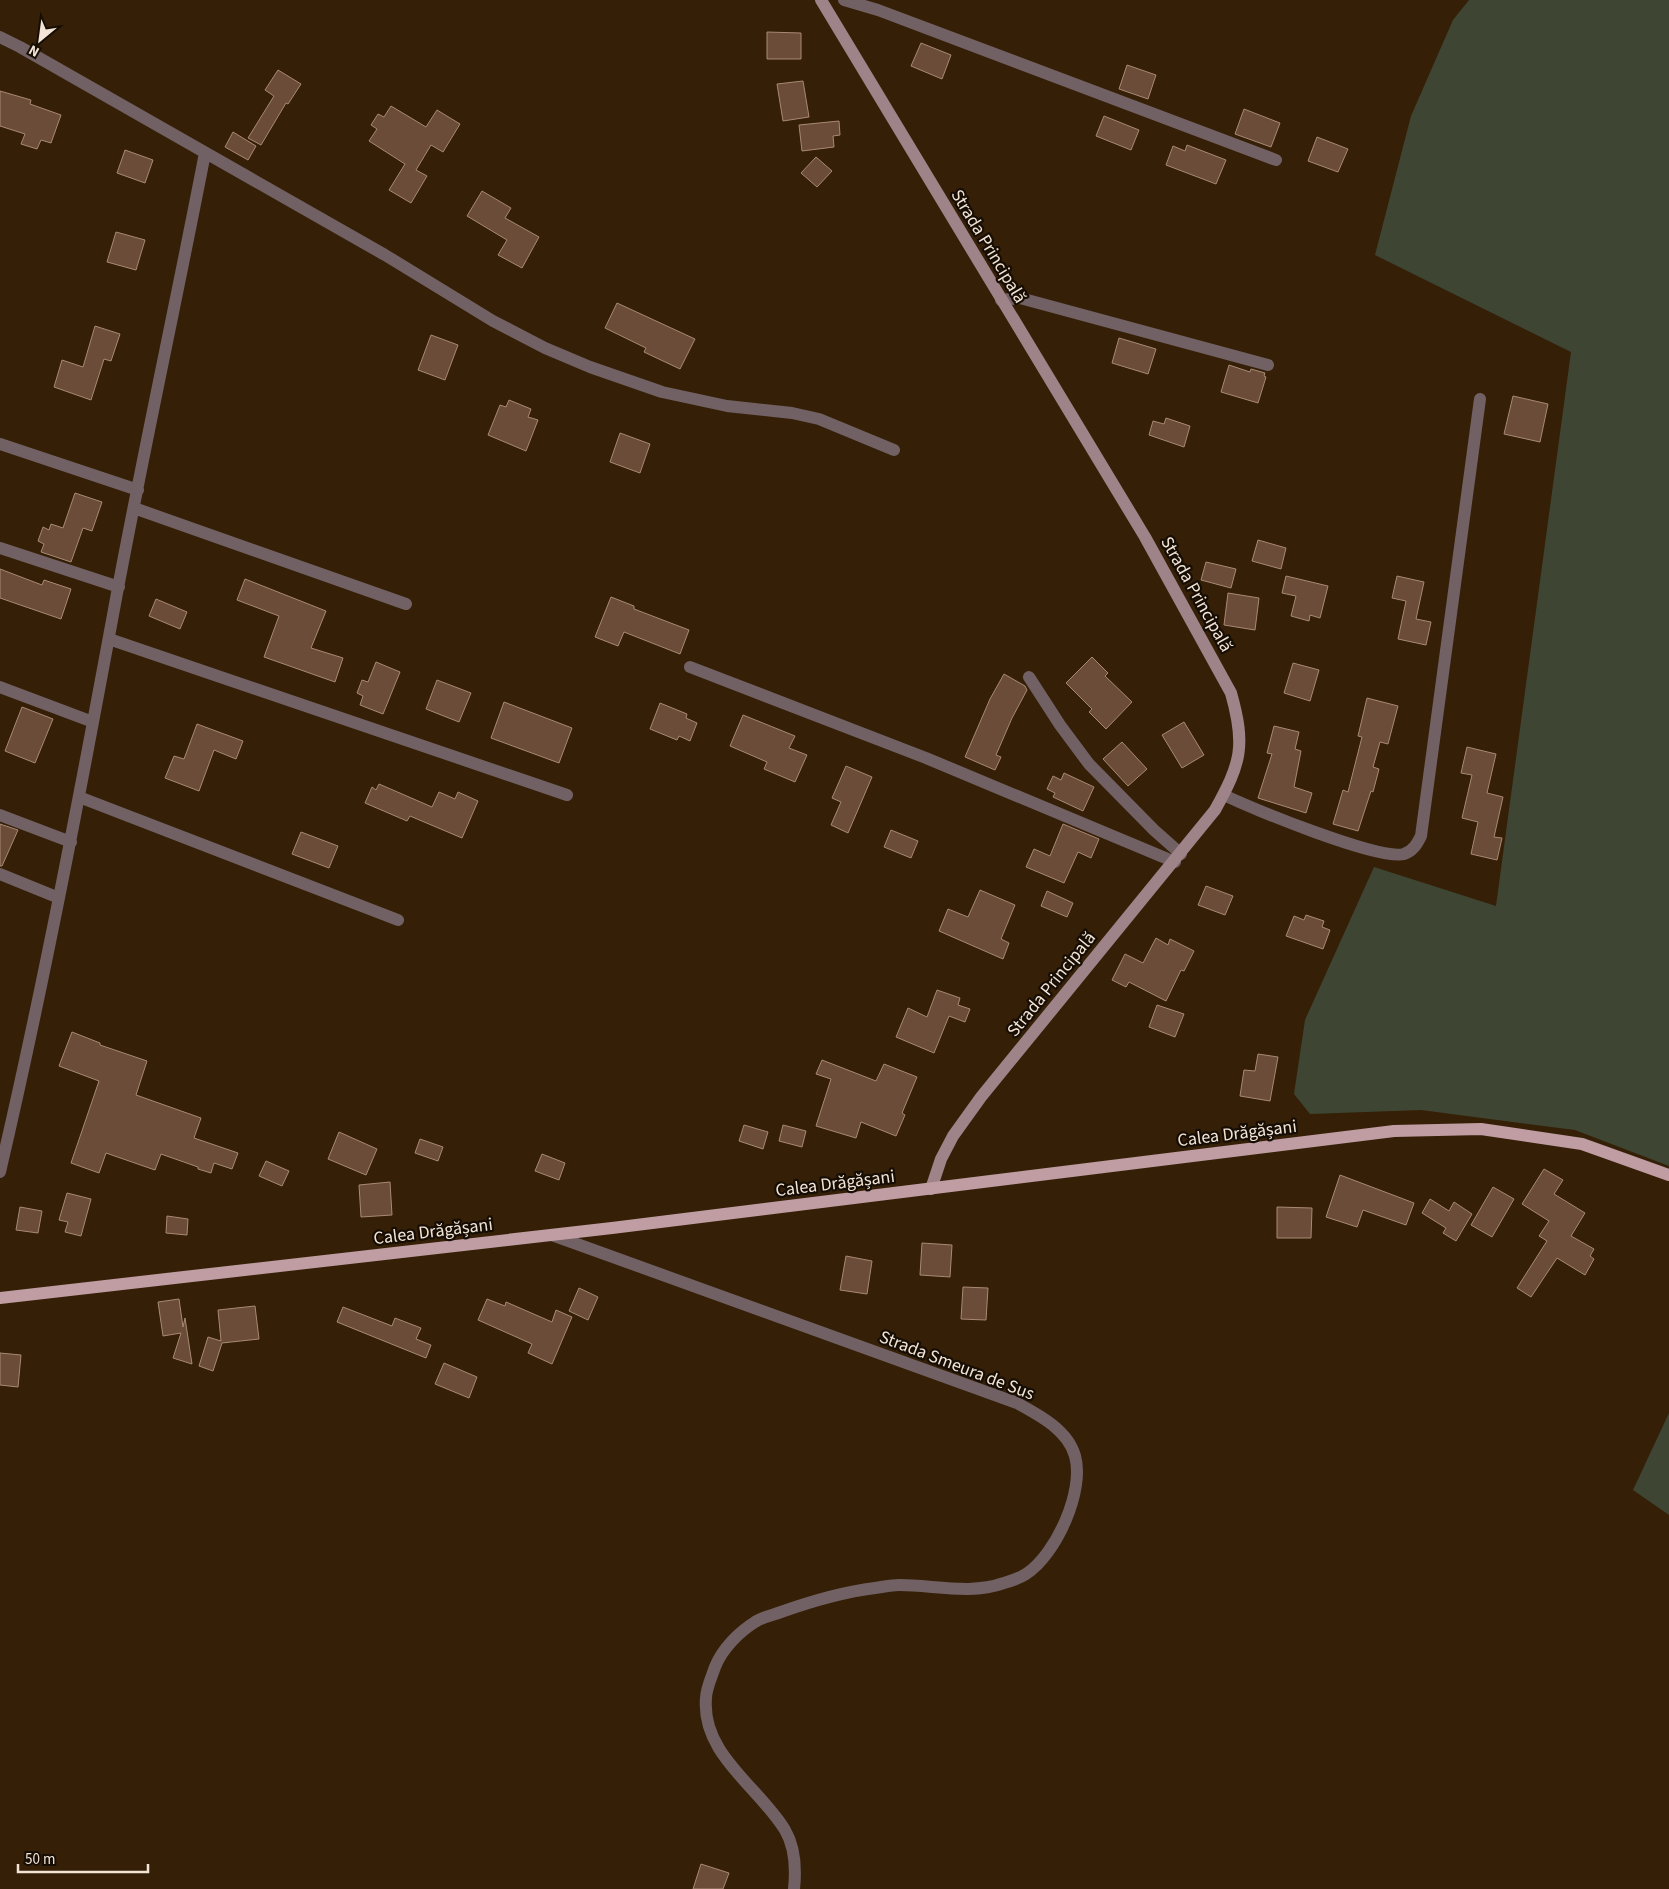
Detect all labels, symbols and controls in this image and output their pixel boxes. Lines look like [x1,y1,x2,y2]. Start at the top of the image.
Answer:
north arrow [15,15,65,65]
text: N [25,39,43,61]
street label: Strada Principală [945,185,1032,308]
street label: Strada Principală [1154,532,1239,657]
street label: Strada Principală [1001,926,1102,1042]
street label: Calea Drăgășani [1176,1114,1298,1153]
street label: Calea Drăgășani [774,1164,896,1203]
street label: Calea Drăgășani [372,1212,494,1251]
street label: Strada Smeura de Sus [876,1324,1038,1407]
scale bar [18,1842,148,1874]
text: 50 m [25,1849,55,1870]

